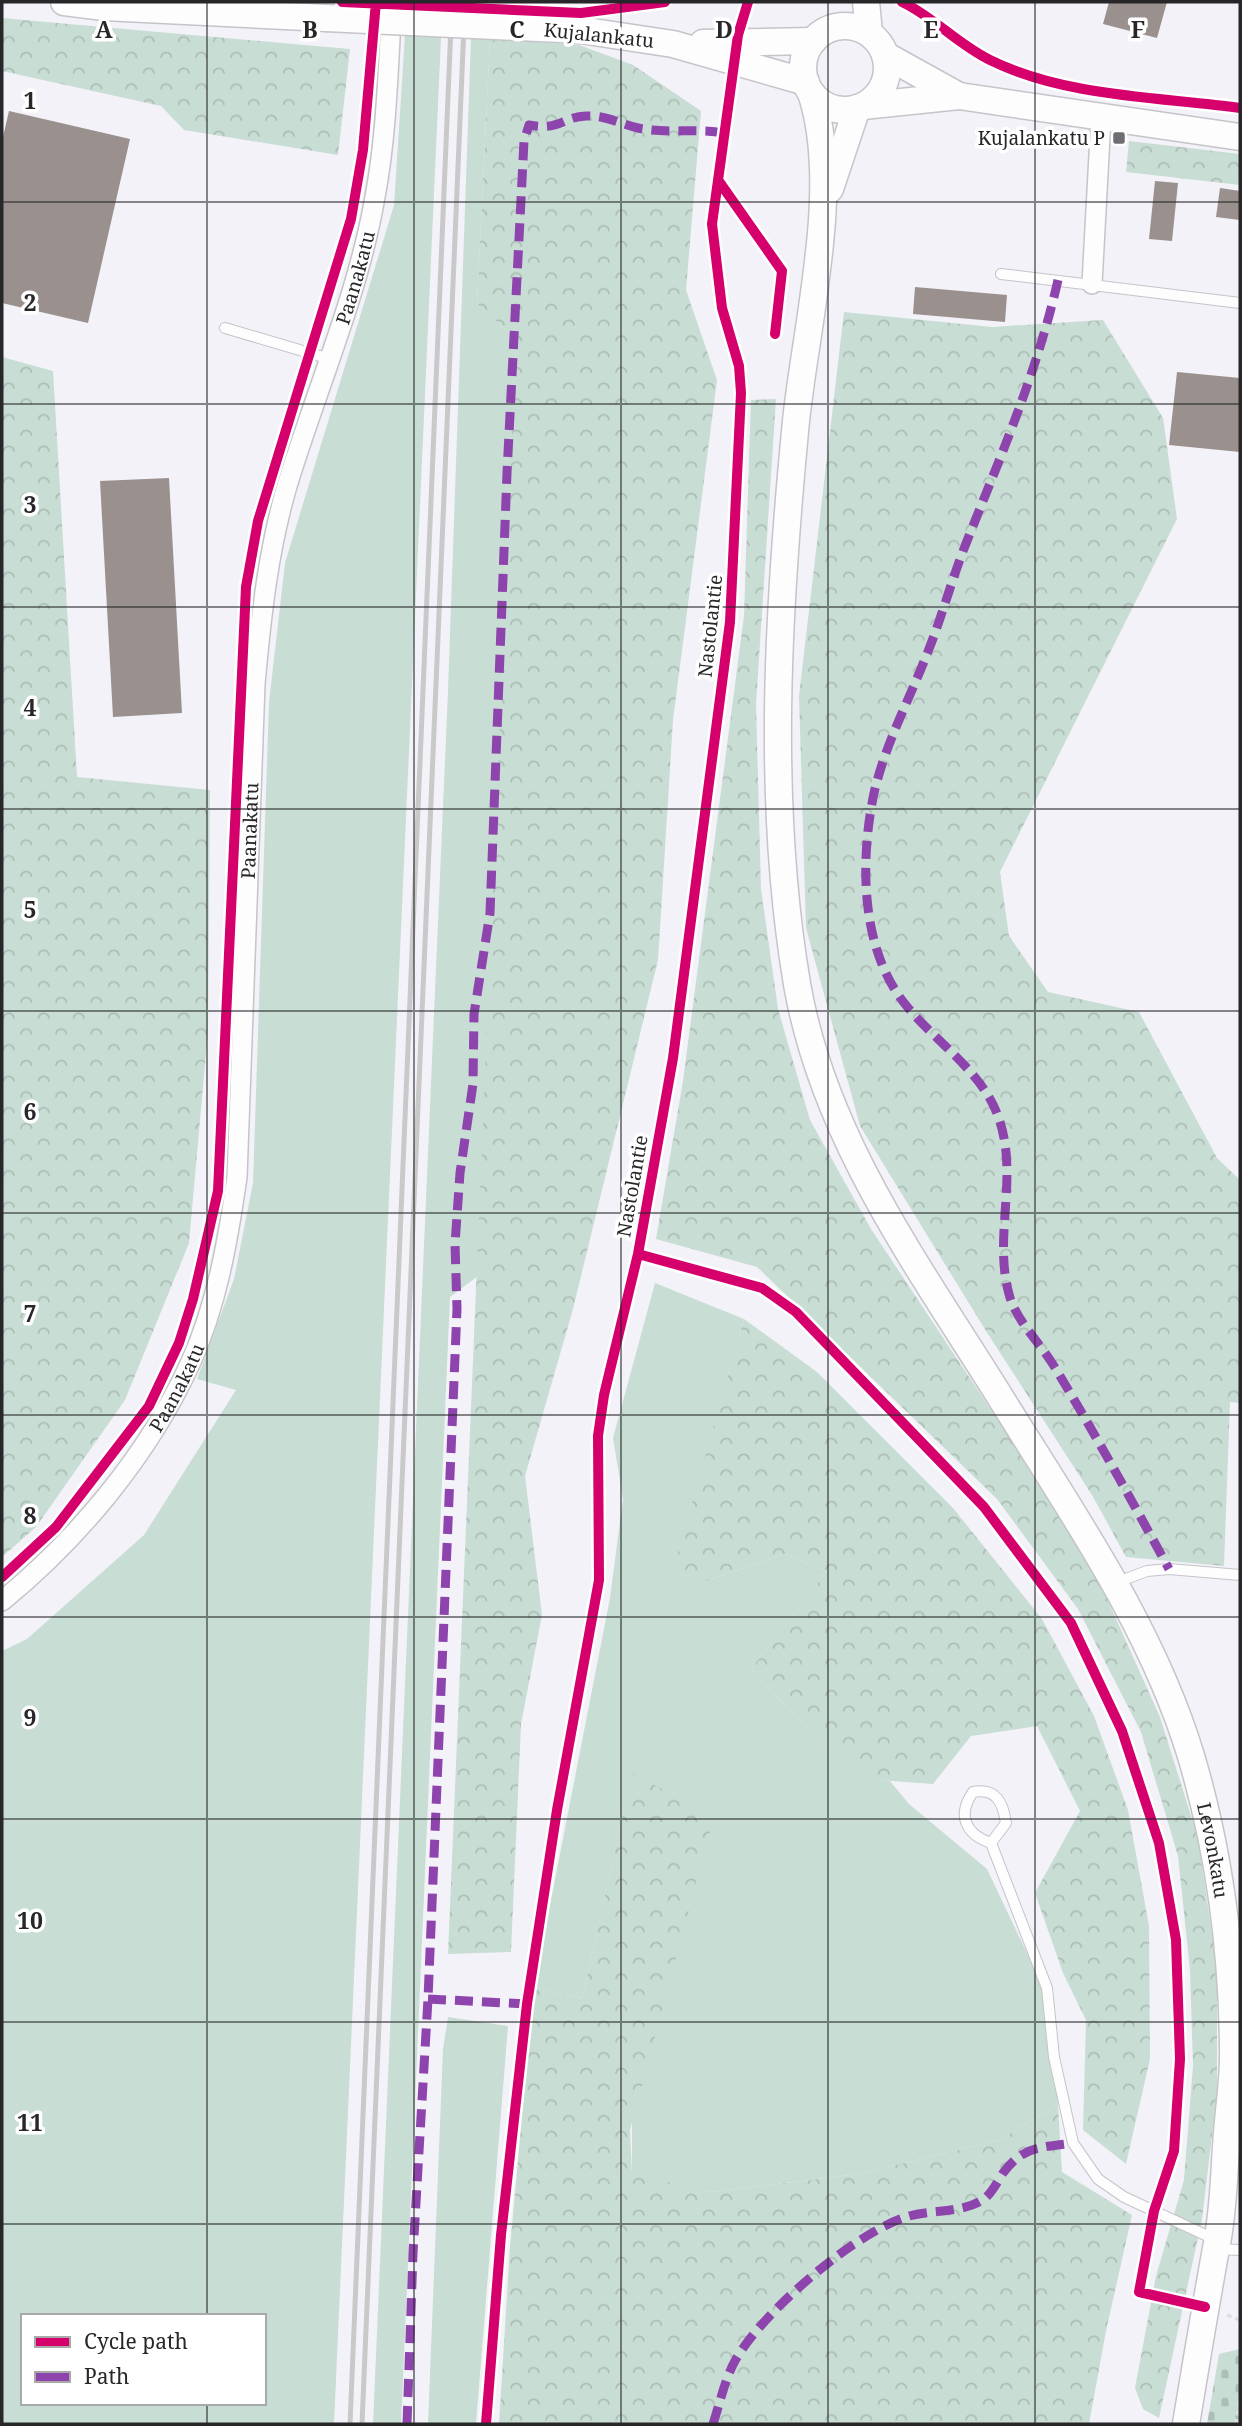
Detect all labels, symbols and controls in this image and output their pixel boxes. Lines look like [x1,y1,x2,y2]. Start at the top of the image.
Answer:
text: A [95,13,113,45]
text: B [302,13,318,45]
text: C [509,13,525,45]
text: D [715,13,733,45]
text: E [923,13,939,45]
text: F [1131,13,1145,45]
street label: Kujalankatu [543,16,655,54]
text: 1 [24,84,37,116]
place label: Kujalankatu P [978,125,1105,151]
marker: Kujalankatu P [1111,130,1127,146]
street label: Paanakatu [329,228,381,328]
text: 2 [24,286,37,318]
text: 3 [24,488,37,520]
street label: Nastolantie [692,573,728,679]
text: 4 [24,691,37,723]
street label: Paanakatu [235,782,264,879]
text: 5 [24,893,37,925]
text: 6 [24,1095,37,1127]
street label: Nastolantie [610,1133,654,1239]
text: 7 [24,1297,37,1329]
street label: Paanakatu [143,1340,210,1437]
text: 8 [24,1499,37,1531]
text: 9 [24,1701,37,1733]
street label: Levonkatu [1191,1800,1235,1900]
text: 10 [17,1904,43,1936]
text: 11 [17,2106,43,2138]
legend [21,2314,266,2405]
text: Cycle path [84,2327,188,2355]
text: Path [84,2362,129,2390]

